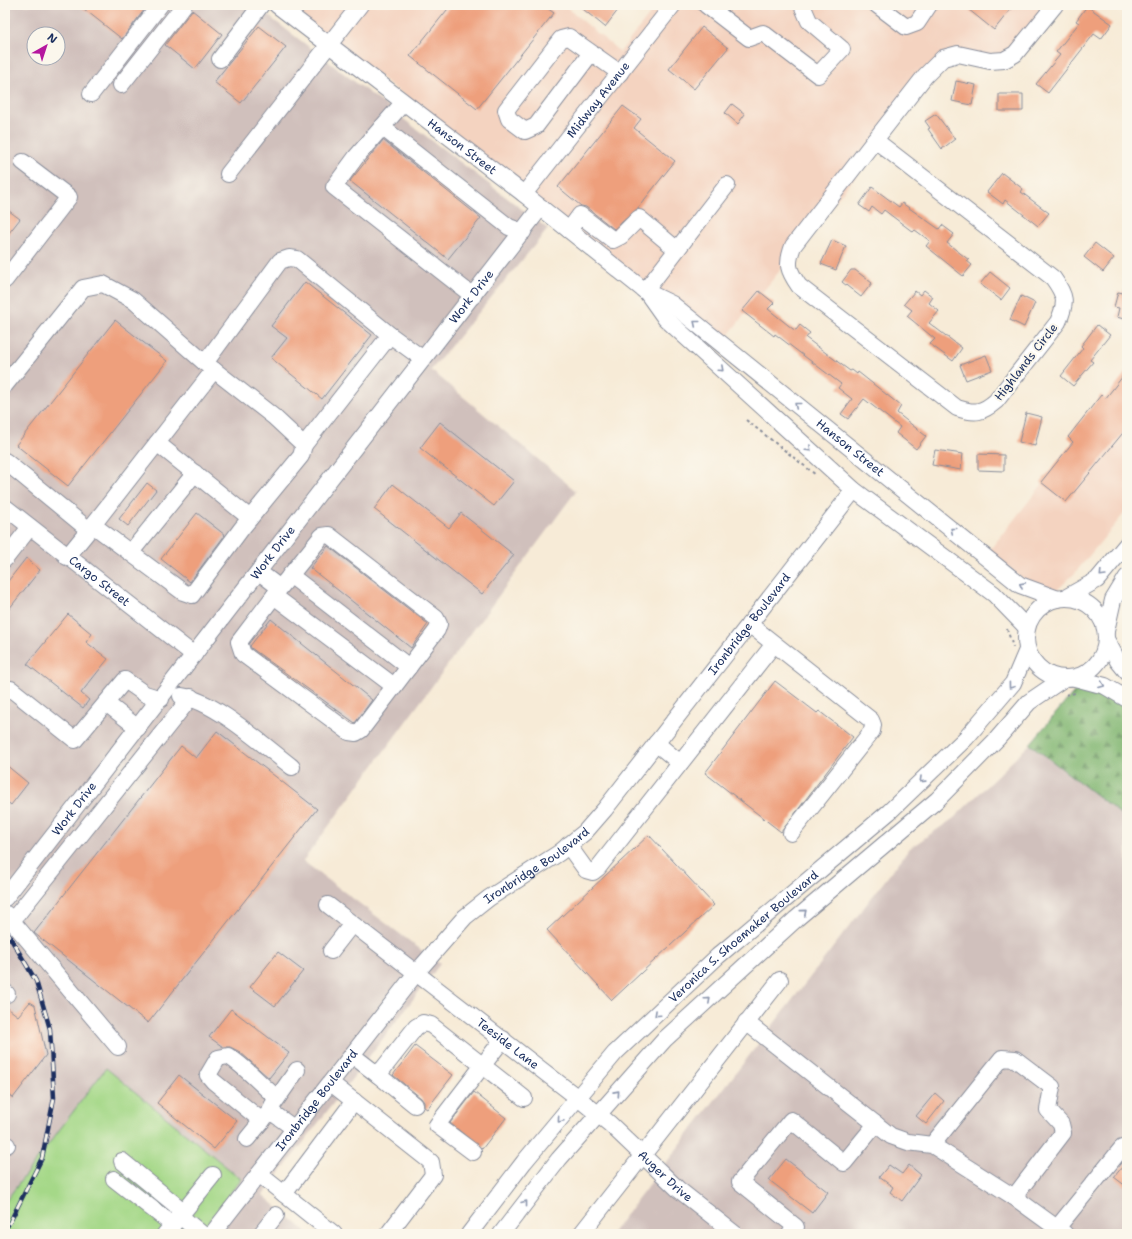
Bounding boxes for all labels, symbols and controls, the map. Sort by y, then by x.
north arrow [26,26,66,66]
text: N [44,30,60,47]
street label: Midway Avenue [563,58,634,141]
street label: Hanson Street [424,115,500,178]
street label: Work Drive [446,266,497,327]
street label: Highlands Circle [991,320,1061,404]
one-way arrow [693,321,700,328]
one-way arrow [716,364,723,371]
one-way arrow [794,402,802,409]
street label: Hanson Street [813,415,888,480]
one-way arrow [804,444,812,452]
street label: Work Drive [247,522,299,583]
one-way arrow [950,528,957,535]
street label: Cargo Street [66,552,133,610]
one-way arrow [1099,569,1107,577]
street label: Ironbridge Boulevard [705,570,794,678]
one-way arrow [1019,582,1026,589]
one-way arrow [1009,681,1016,688]
one-way arrow [1099,681,1106,689]
one-way arrow [919,775,927,783]
street label: Work Drive [48,778,100,839]
street label: Ironbridge Boulevard [480,823,593,907]
street label: Veronica S. Shoemaker Boulevard [665,867,822,1006]
one-way arrow [799,910,807,917]
one-way arrow [703,997,711,1005]
one-way arrow [654,1009,662,1017]
street label: Teeside Lane [473,1015,542,1073]
street label: Ironbridge Boulevard [272,1046,362,1154]
one-way arrow [613,1090,620,1098]
one-way arrow [557,1116,564,1123]
street label: Auger Drive [635,1147,696,1205]
one-way arrow [520,1201,527,1208]

